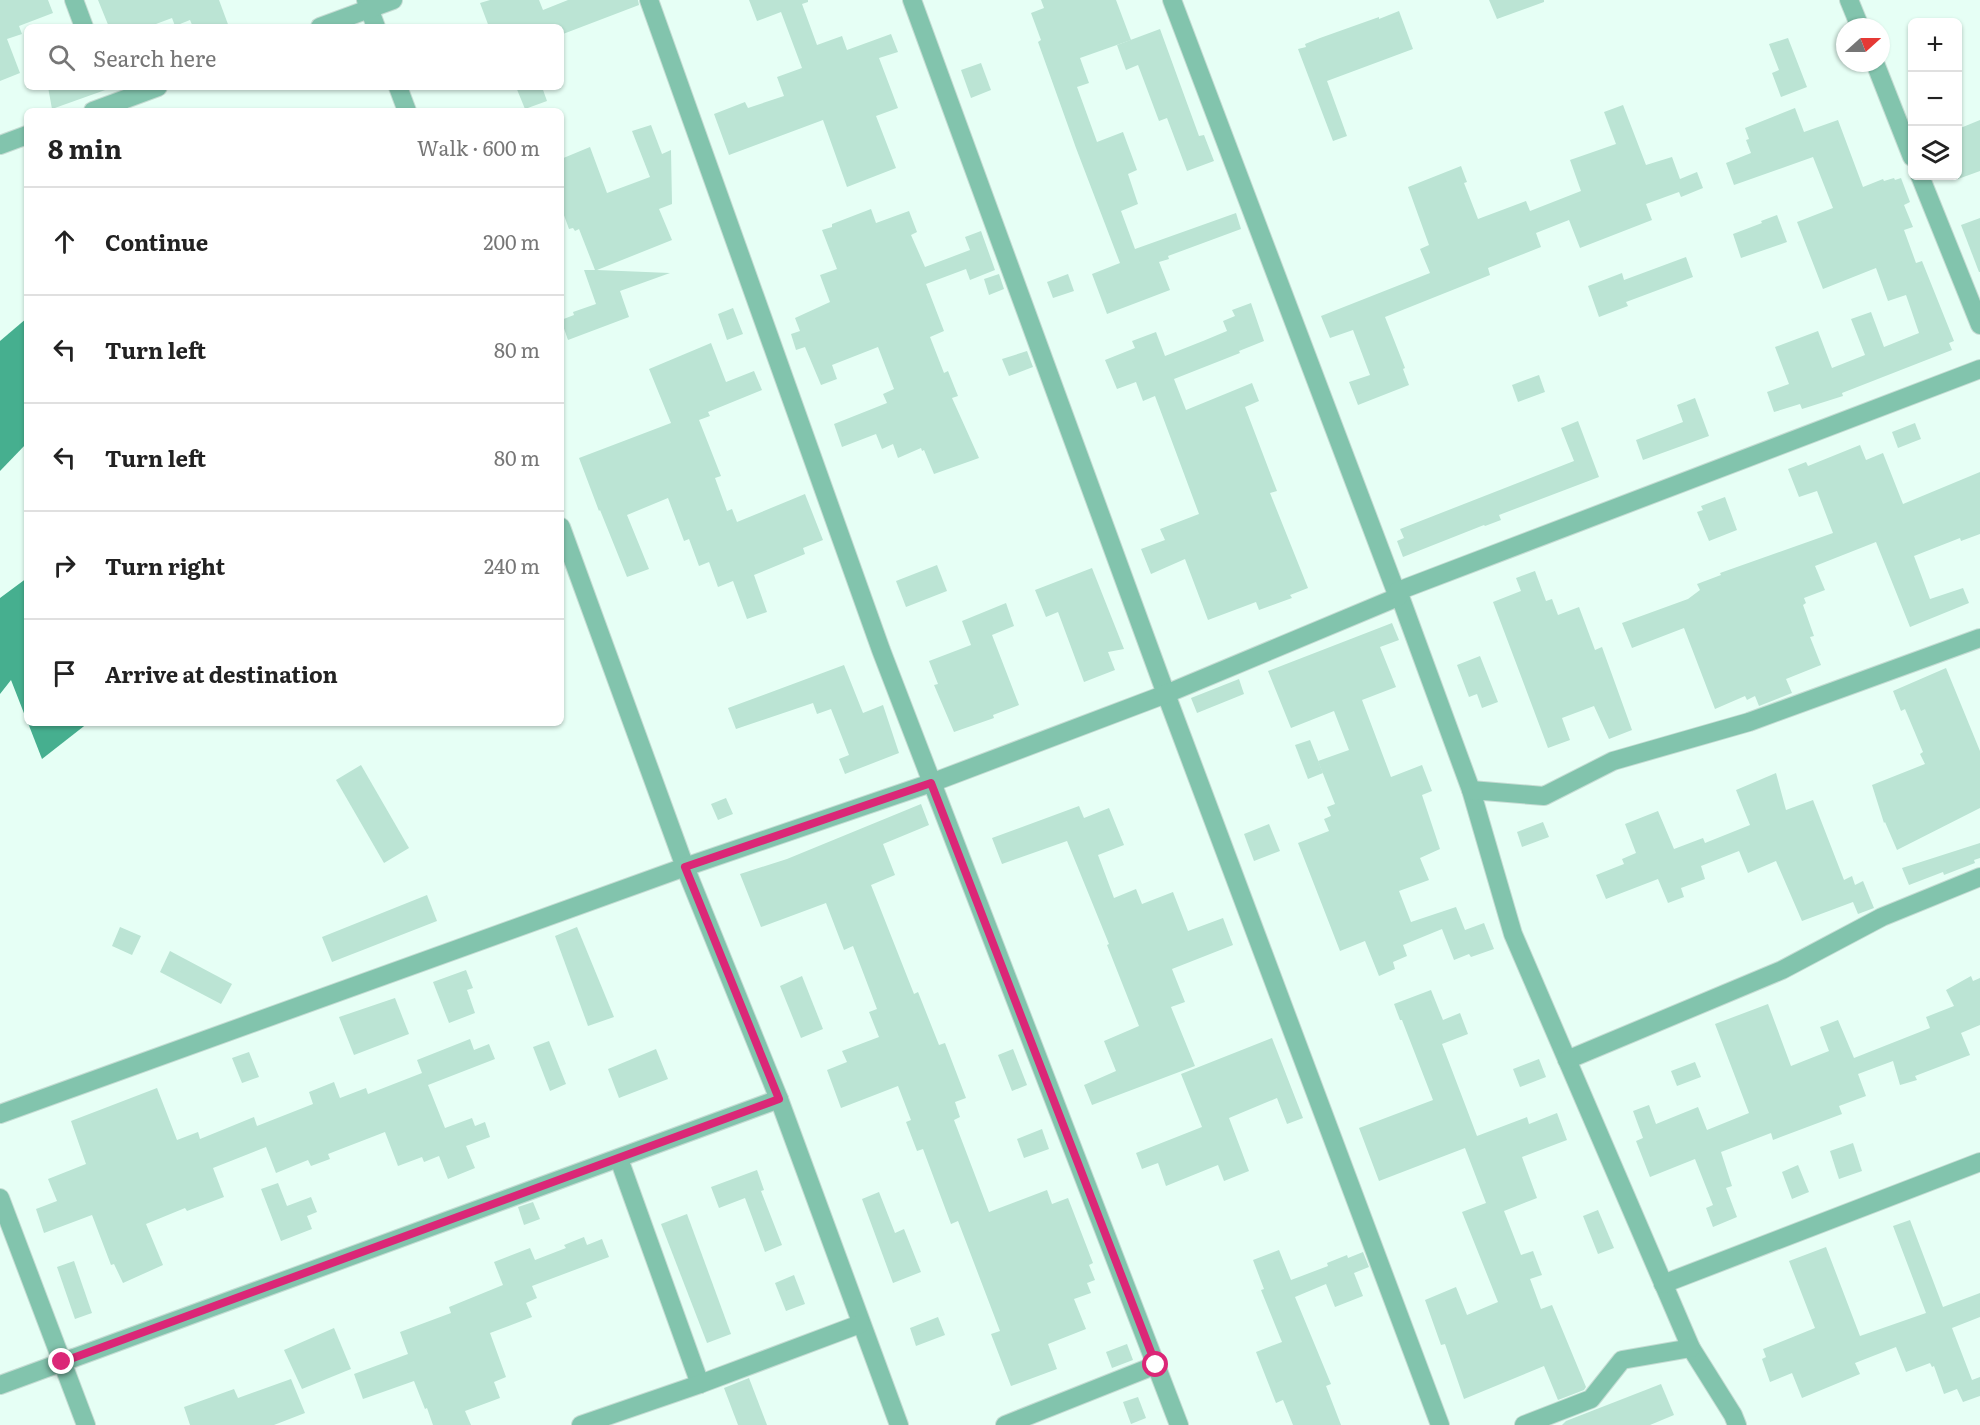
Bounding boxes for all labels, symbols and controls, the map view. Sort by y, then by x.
north arrow [1836,18,1890,72]
map controls [1908,18,1962,180]
button: + [1908,18,1962,72]
search box [24,24,564,90]
icon: search [45,41,78,74]
text: Search here [93,41,216,74]
button: − [1908,72,1962,126]
button: layers [1908,126,1962,180]
text: 8 min [48,128,122,167]
text: Walk · 600 m [417,132,540,162]
icon: ahead [48,225,81,258]
text: Continue [105,225,208,258]
text: 200 m [483,226,540,256]
icon: left [48,333,81,366]
text: Turn left [105,333,206,366]
text: 80 m [494,334,540,364]
icon: left [48,441,81,474]
text: Turn left [105,441,206,474]
text: 80 m [494,442,540,472]
icon: right [48,549,81,582]
text: Turn right [105,549,225,582]
text: 240 m [484,550,540,580]
icon: arrive [48,657,81,690]
text: Arrive at destination [105,657,338,690]
route end [48,1348,74,1374]
route start [1142,1351,1168,1377]

